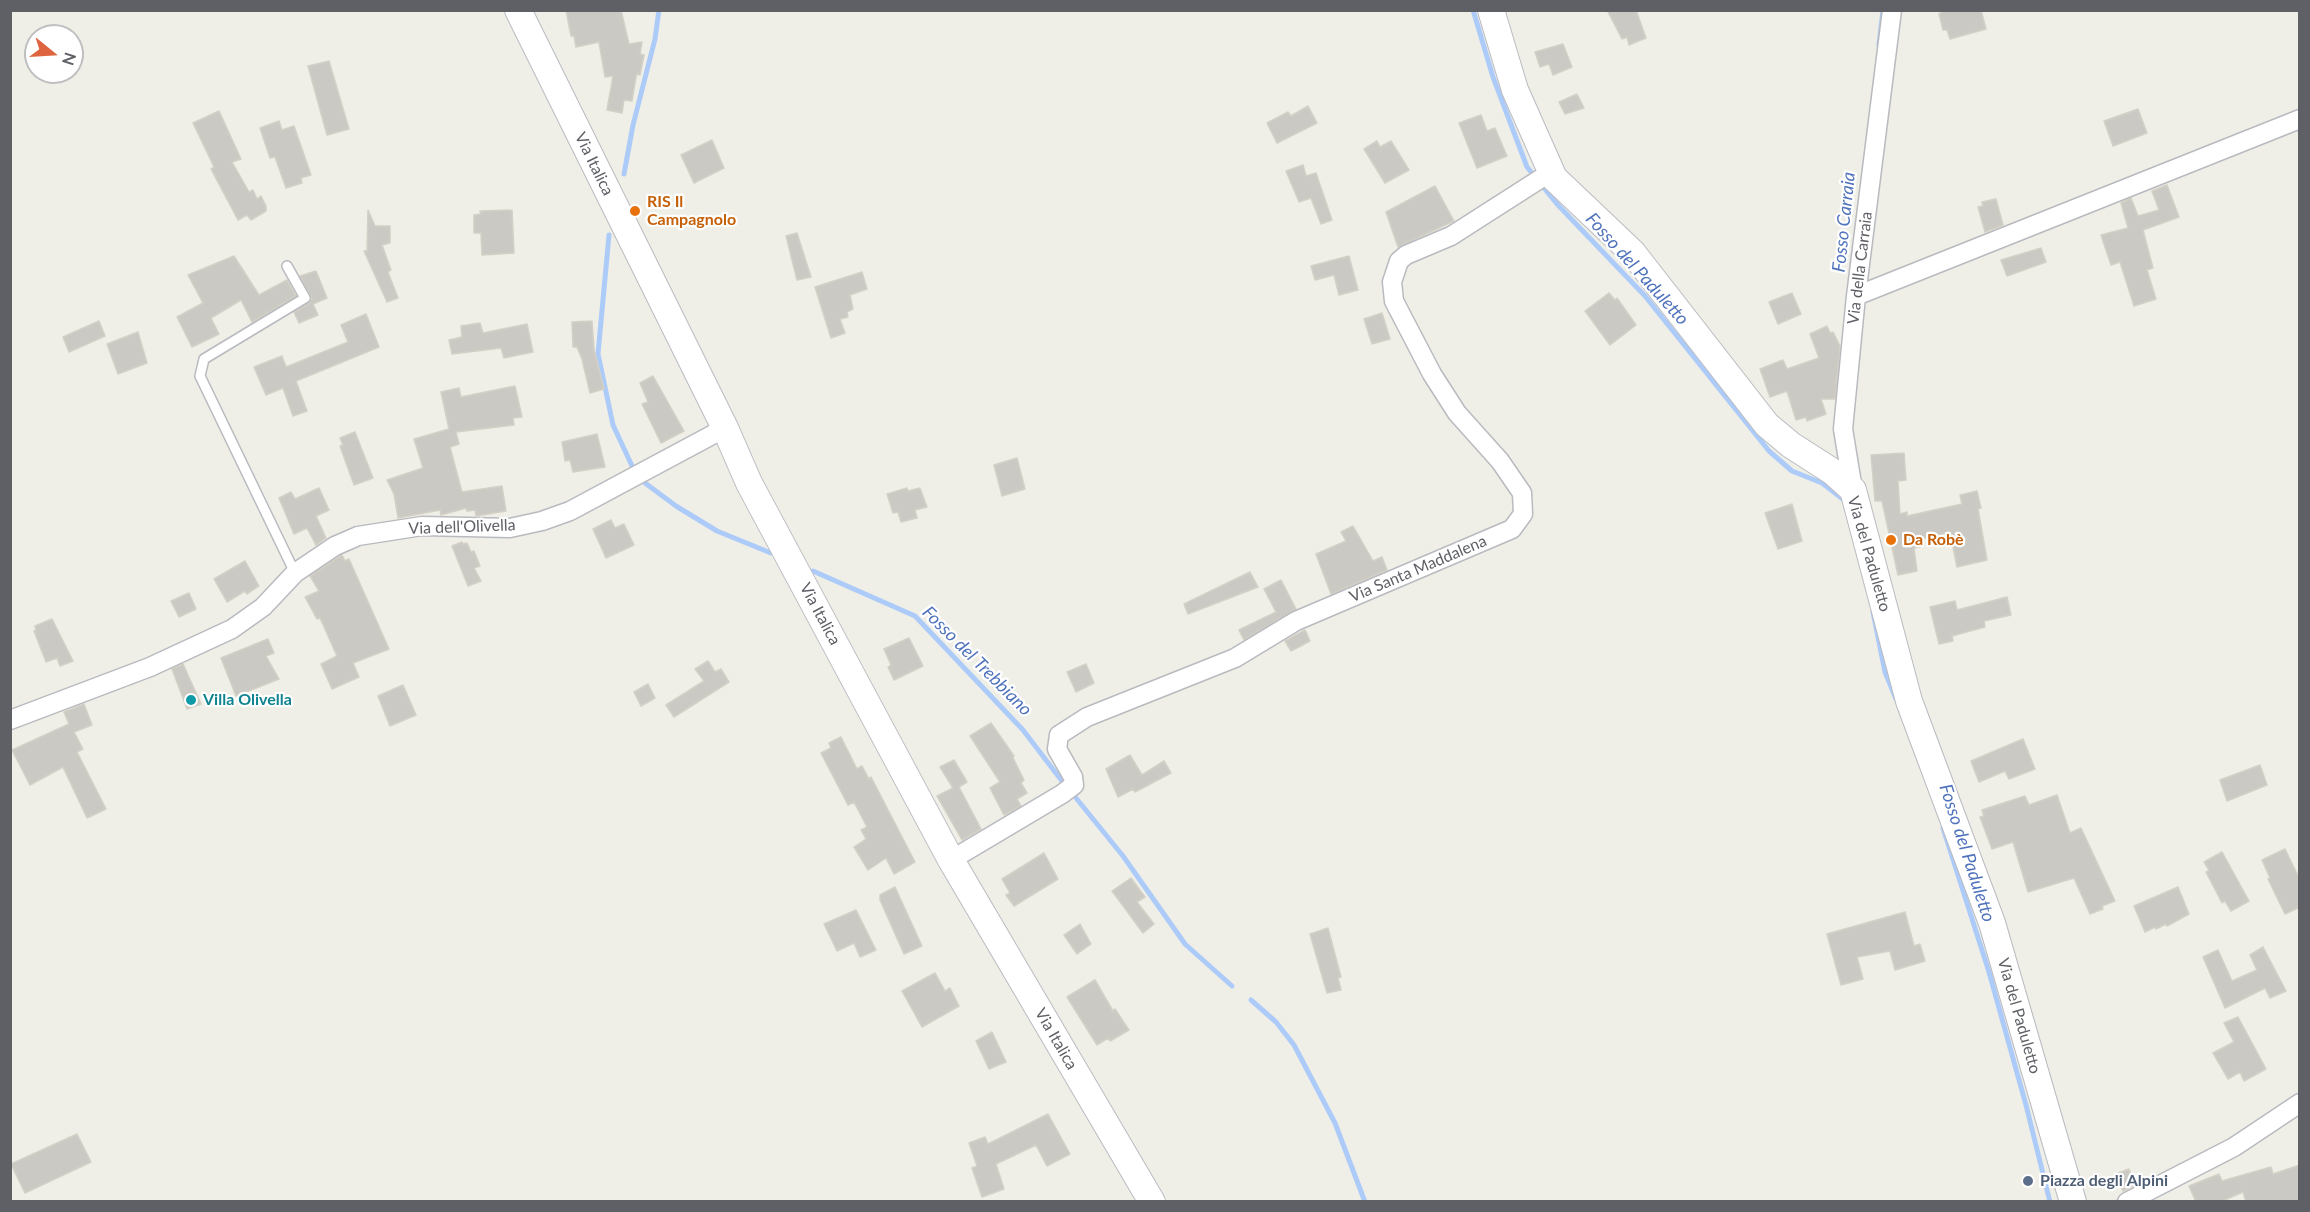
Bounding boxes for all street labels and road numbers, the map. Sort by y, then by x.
street label: Via Italica [570,129,618,199]
street label: Via della Carraia [1844,210,1876,326]
street label: Via del Paduletto [1843,494,1895,614]
street label: Via dell'Olivella [408,516,516,538]
street label: Via Santa Maddalena [1346,531,1490,607]
street label: Via Italica [796,580,844,648]
street label: Via del Paduletto [1993,956,2045,1076]
street label: Via Italica [1031,1005,1081,1073]

